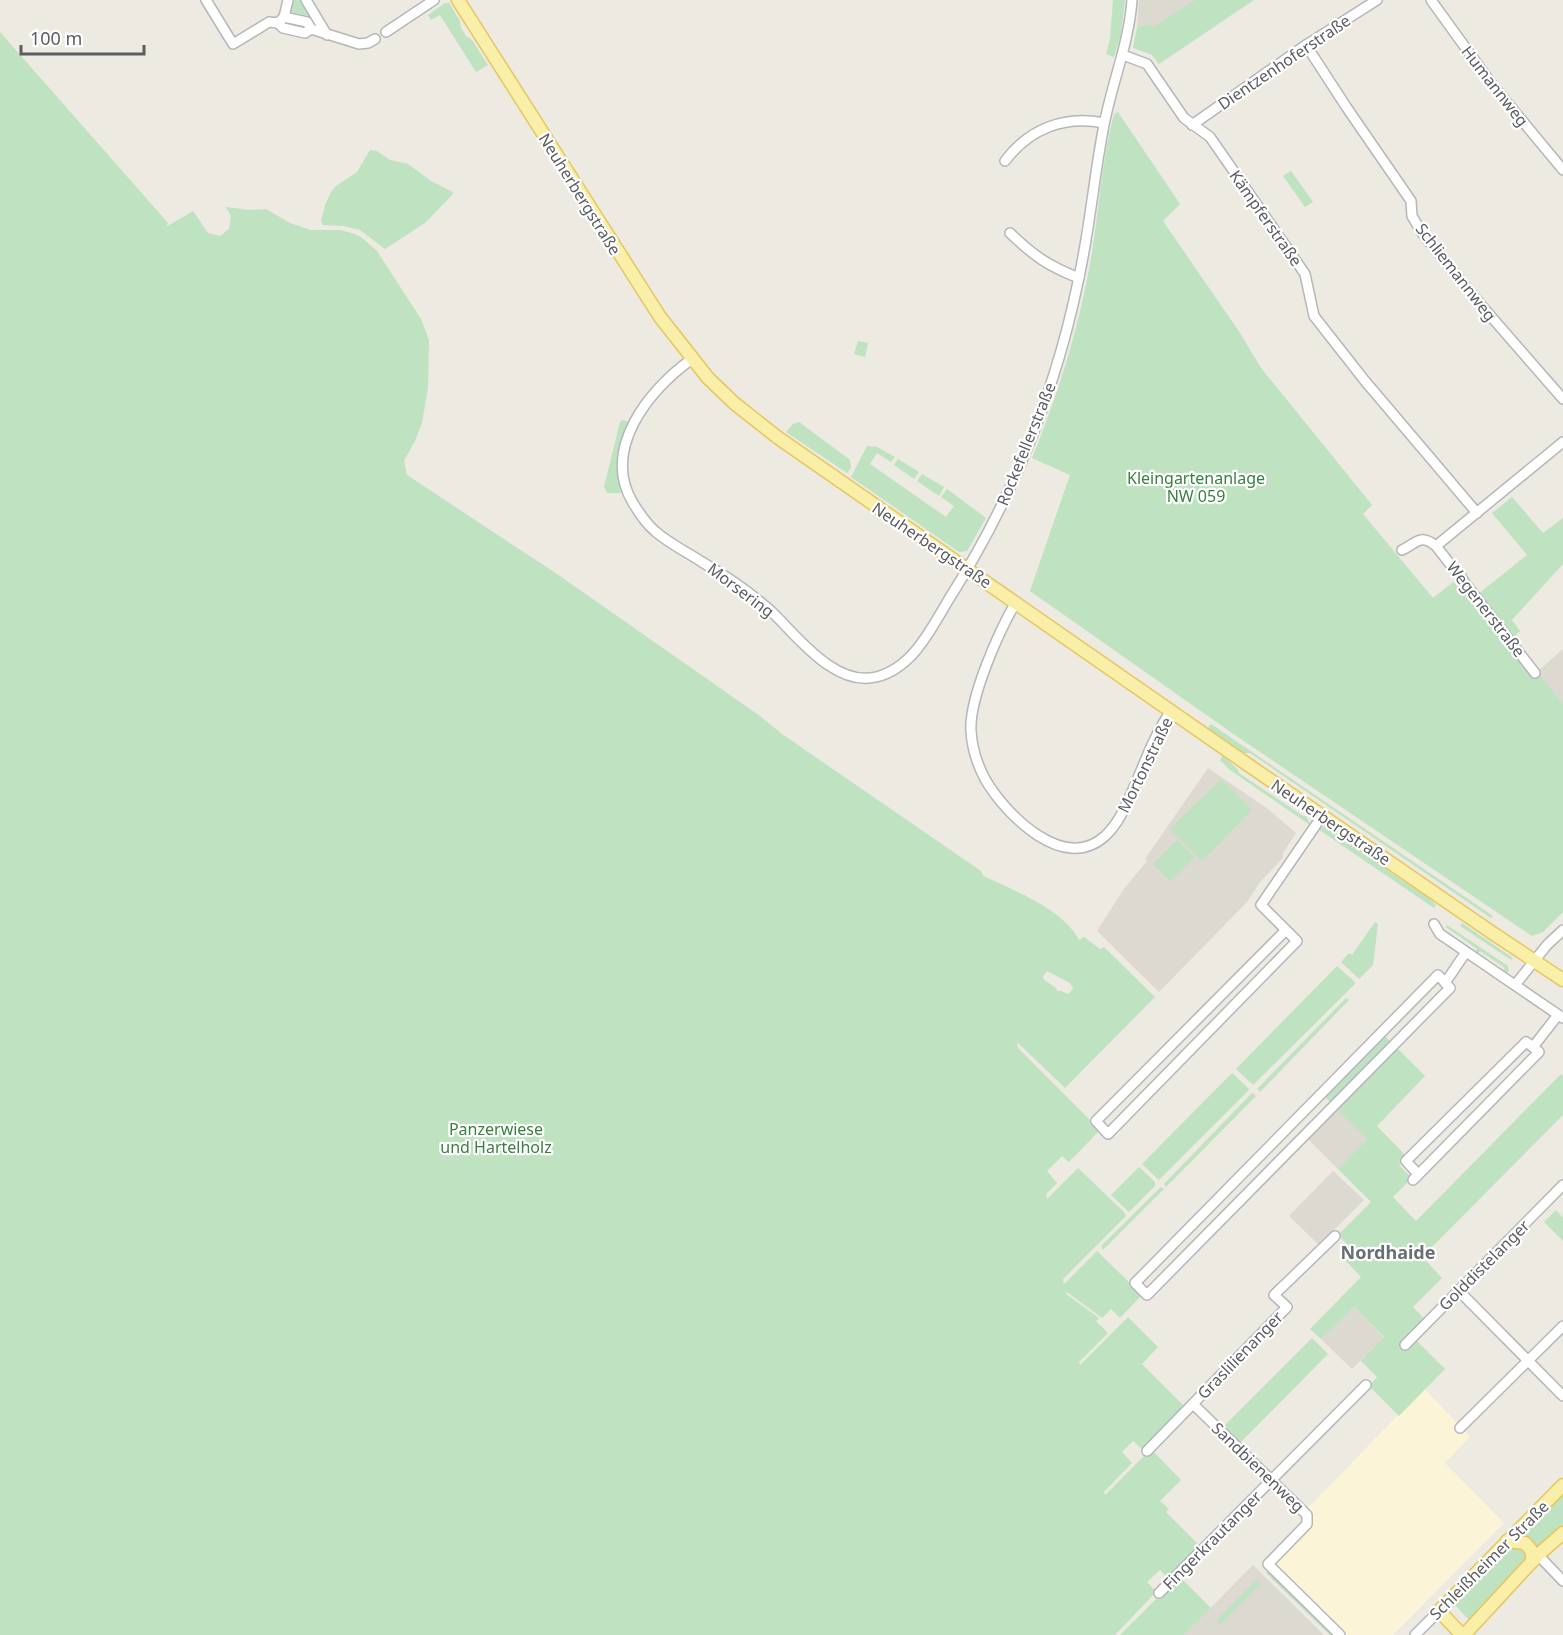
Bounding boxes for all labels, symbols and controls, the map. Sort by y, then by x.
street label: Dientzenhoferstraße [1213,9,1355,115]
scale bar [21,18,144,56]
text: 100 m [30,26,82,50]
street label: Humannweg [1457,41,1533,131]
street label: Neuherbergstraße [534,129,626,259]
street label: Kämpferstraße [1225,166,1307,270]
street label: Schliemannweg [1411,218,1501,326]
street label: Rockefellerstraße [991,379,1061,509]
park label: Kleingartenanlage NW 059 [1127,467,1265,507]
street label: Neuherbergstraße [868,497,996,593]
street label: Wegenerstraße [1442,557,1530,661]
street label: Morsering [703,558,779,622]
street label: Mortonstraße [1112,713,1178,817]
street label: Neuherbergstraße [1267,774,1395,870]
park label: Panzerwiese und Hartelholz [440,1118,552,1158]
street label: Golddistelanger [1434,1214,1535,1315]
district label: Nordhaide [1341,1240,1435,1264]
street label: Graslilienanger [1192,1306,1288,1404]
street label: Sandbienenweg [1207,1417,1309,1517]
street label: Fingerkrautanger [1158,1485,1267,1594]
street label: Schleißheimer Straße [1424,1495,1554,1625]

